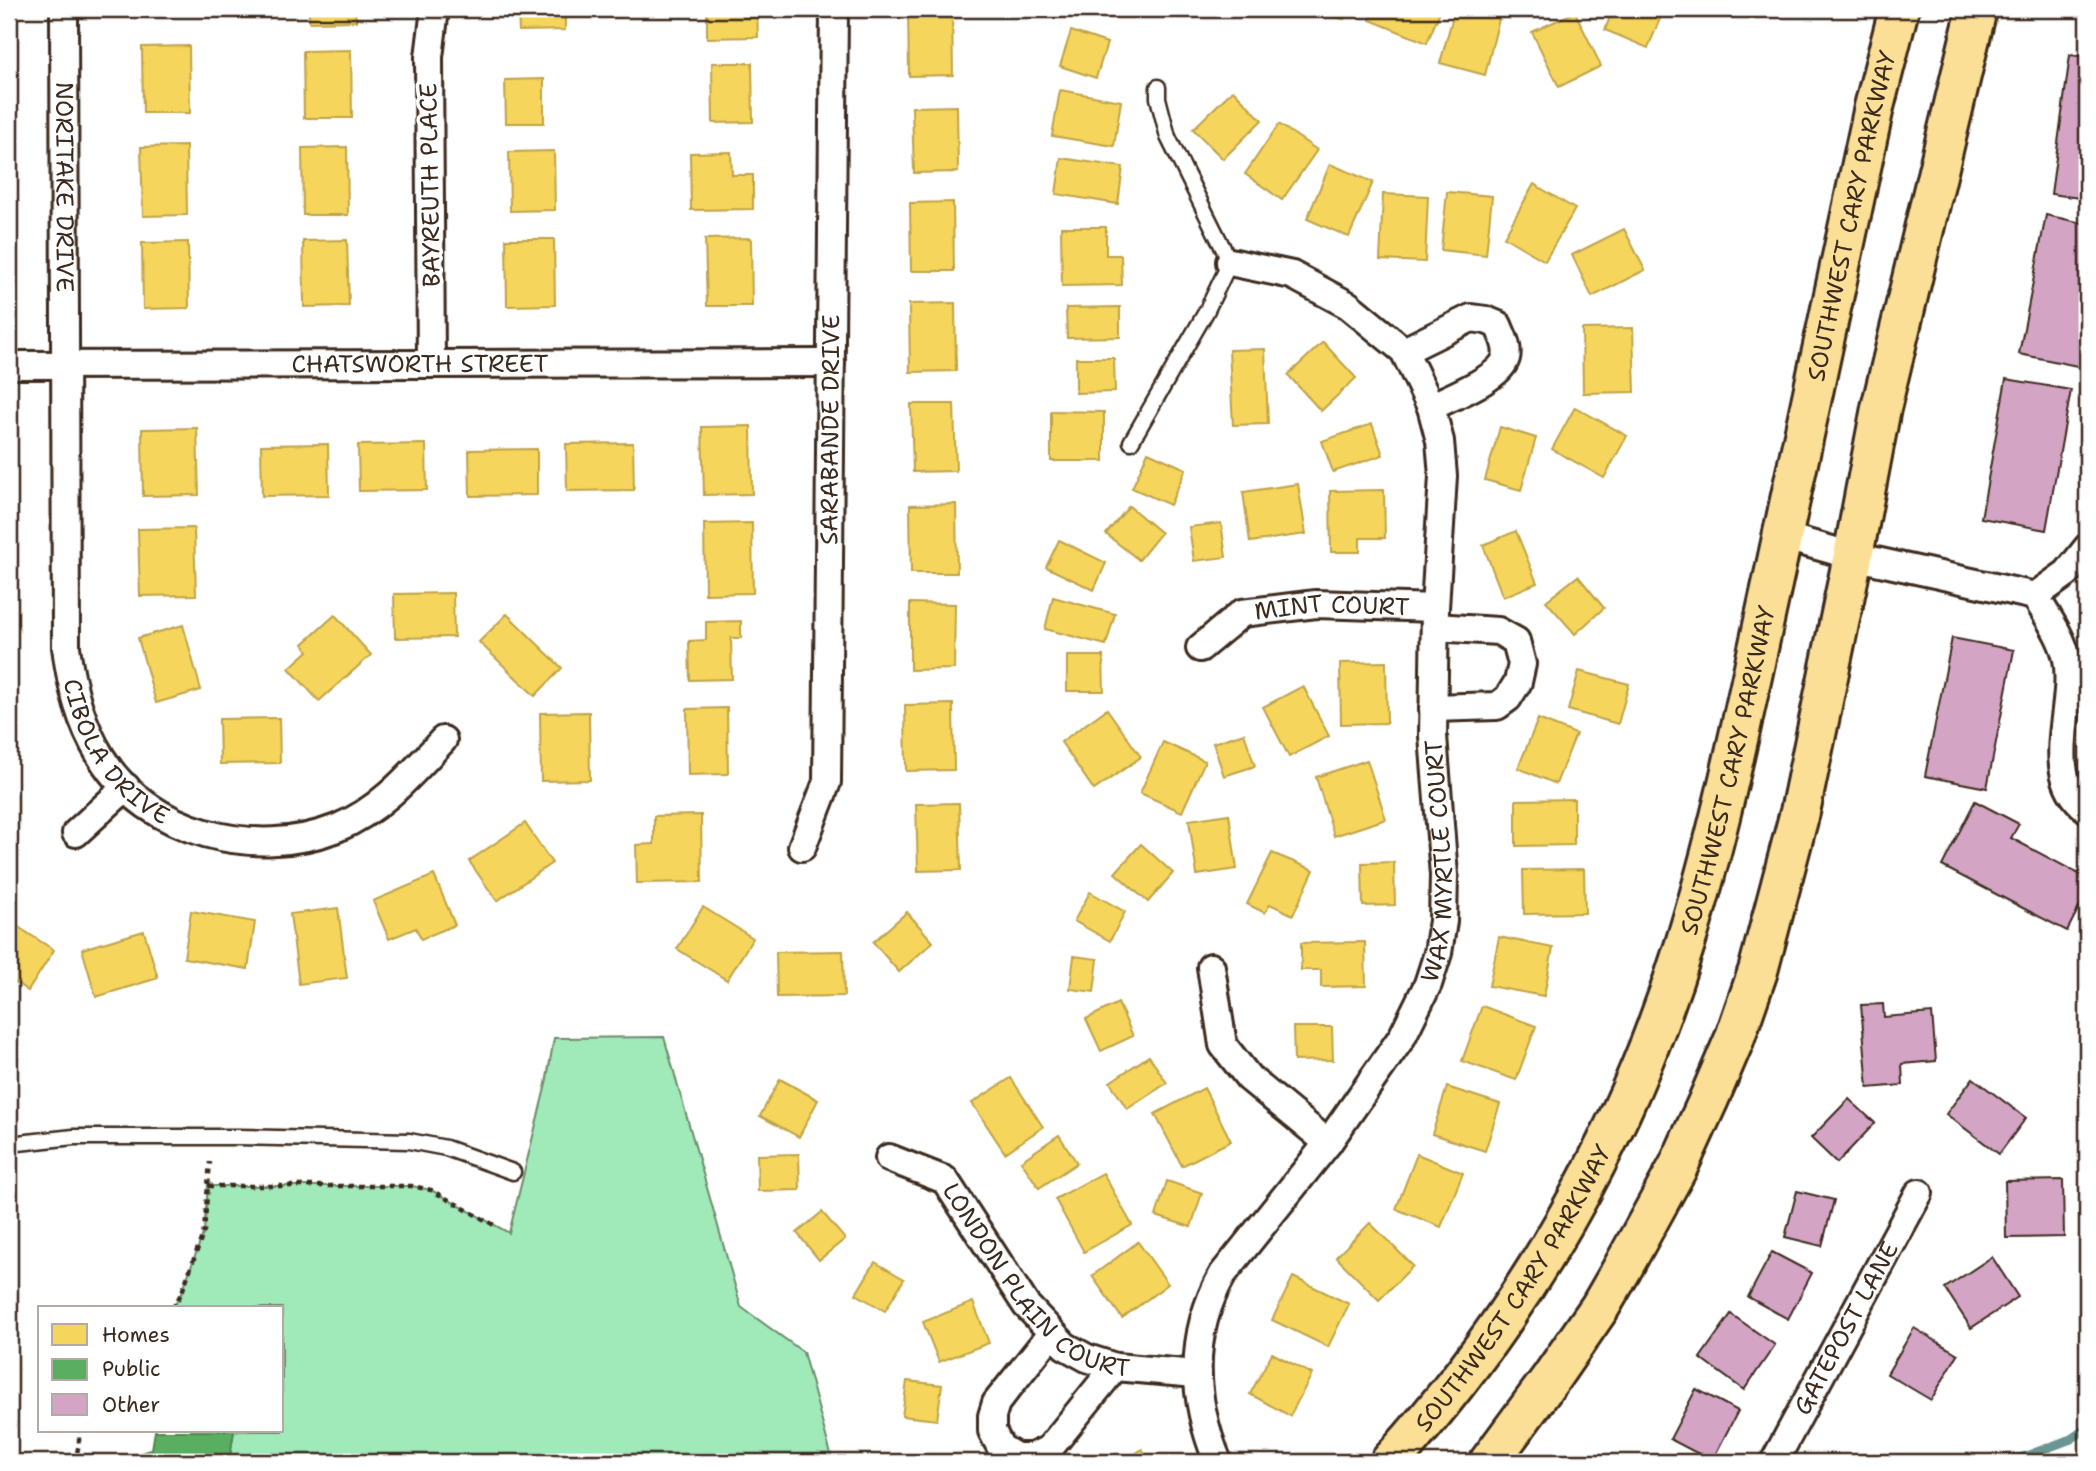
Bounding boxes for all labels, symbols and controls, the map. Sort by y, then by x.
street label: SOUTHWEST CARY PARKWAY [1800,47,1904,384]
street label: NORITAKE DRIVE [48,82,81,292]
street label: BAYREUTH PLACE [412,83,448,287]
street label: SARABANDE DRIVE [813,314,847,545]
street label: CHATSWORTH STREET [291,348,549,380]
street label: MINT COURT [1253,587,1410,627]
street label: SOUTHWEST CARY PARKWAY [1673,602,1783,939]
street label: CIBOLA DRIVE [56,675,175,832]
street label: WAX MYRTLE COURT [1414,738,1460,987]
street label: SOUTHWEST CARY PARKWAY [1408,1139,1619,1438]
street label: LONDON PLAIN COURT [935,1177,1132,1384]
street label: GATEPOST LANE [1786,1236,1906,1420]
legend [38,1306,284,1432]
text: Homes [102,1321,170,1349]
text: Public [102,1355,161,1383]
text: Other [102,1391,160,1419]

